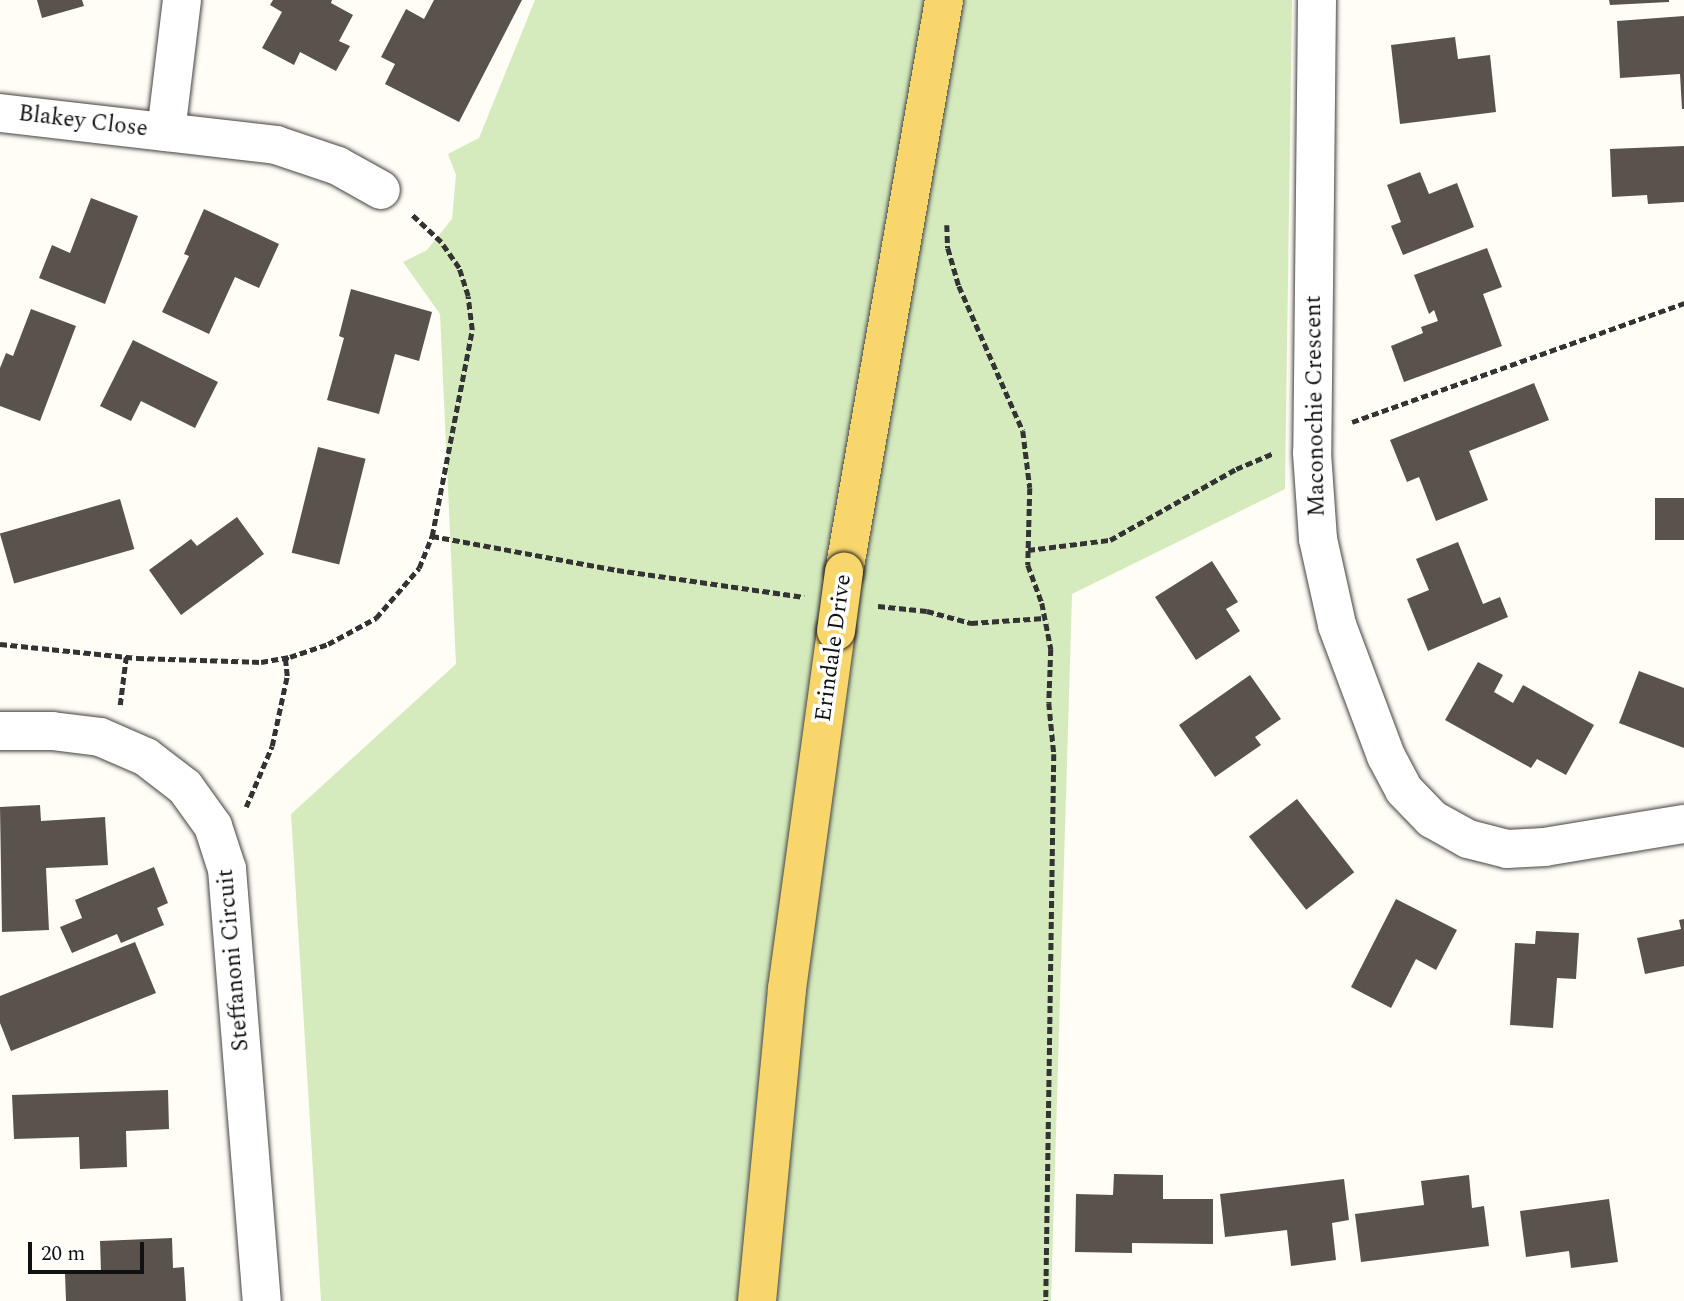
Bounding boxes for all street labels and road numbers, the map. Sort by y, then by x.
street label: Blakey Close [17,100,149,144]
street label: Maconochie Crescent [1300,295,1332,517]
street label: Erindale Drive [810,572,858,724]
street label: Steffanoni Circuit [212,868,256,1052]

